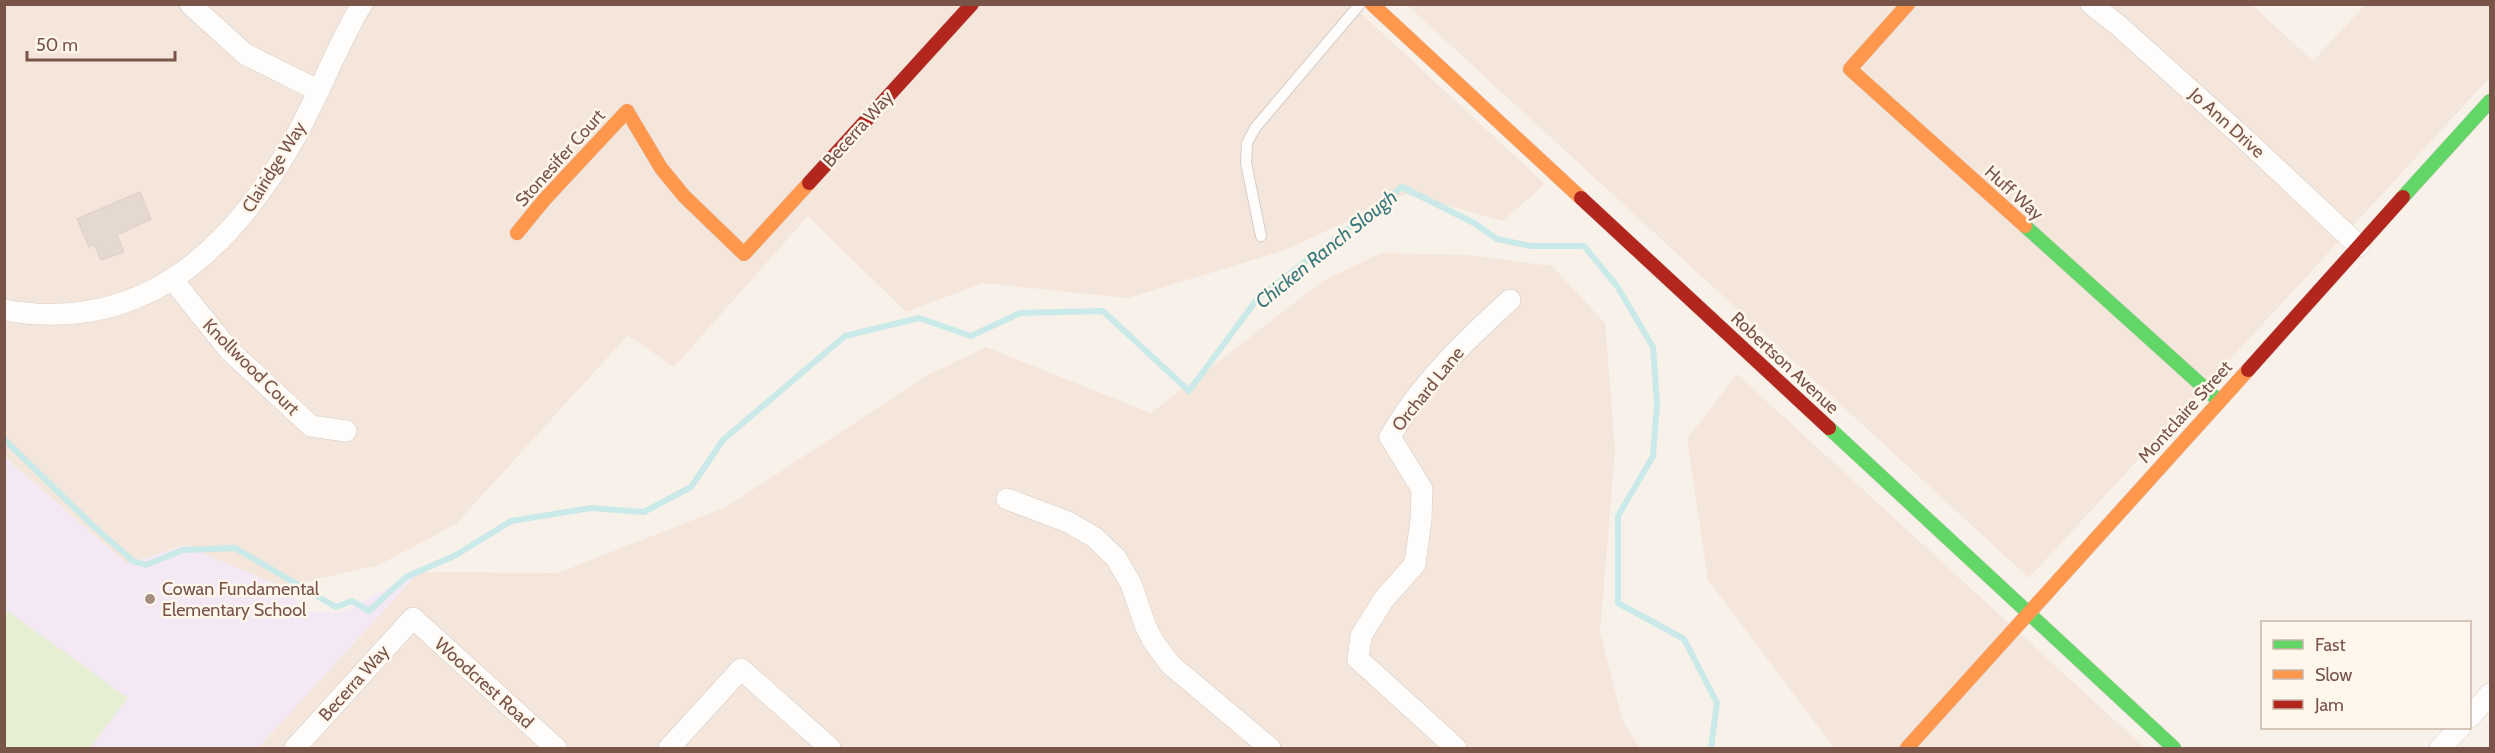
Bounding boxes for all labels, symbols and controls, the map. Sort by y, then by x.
scale bar [27,24,176,62]
text: 50 m [36,34,78,56]
street label: Jo Ann Drive [2184,83,2269,163]
street label: Becerra Way [818,86,898,172]
street label: Stonesifer Court [511,105,609,211]
street label: Clairidge Way [237,117,311,217]
street label: Huff Way [1980,161,2048,225]
water label: Chicken Ranch Slough [1250,185,1402,313]
street label: Robertson Avenue [1726,307,1844,419]
street label: Knollwood Court [198,314,304,420]
street label: Orchard Lane [1387,342,1469,436]
street label: Montclaire Street [2133,356,2237,468]
place label: Cowan Fundamental Elementary School [162,578,320,621]
marker: Cowan Fundamental Elementary School [143,592,157,606]
legend [2261,621,2471,729]
street label: Woodcrest Road [430,633,538,733]
text: Fast [2315,634,2346,656]
street label: Becerra Way [314,640,394,726]
text: Slow [2315,664,2352,686]
text: Jam [2314,694,2344,716]

